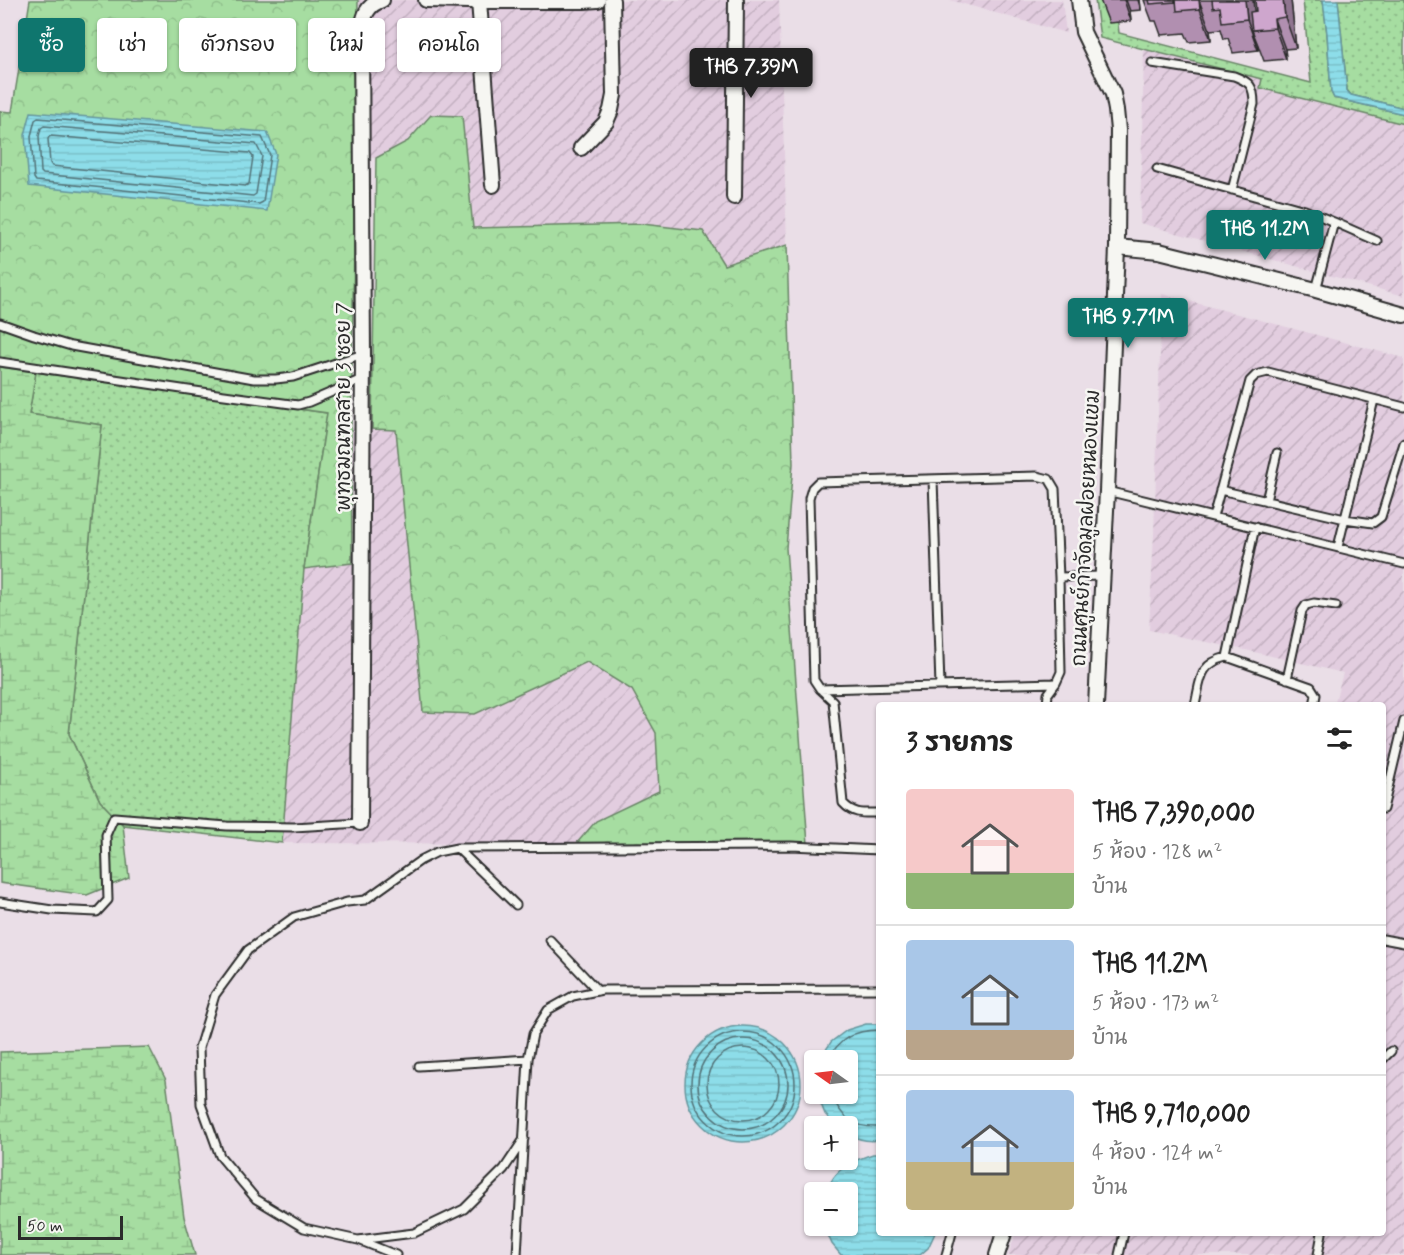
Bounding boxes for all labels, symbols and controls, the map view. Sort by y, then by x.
chip: ซื้อ [18,18,85,72]
chip: เช่า [97,18,167,72]
chip: ตัวกรอง [179,18,296,72]
chip: ใหม่ [308,18,385,72]
chip: คอนโด [397,18,501,72]
pin: THB 7.39M [682,48,820,99]
text: THB 7.39M [704,54,798,81]
pin: THB 11.2M [1196,210,1334,261]
text: THB 11.2M [1220,216,1310,243]
pin: THB 9.71M [1059,298,1197,349]
street label: พุทธมณฑลสาย 3 ซอย 7 [331,302,359,512]
text: THB 9.71M [1082,304,1174,331]
street label: ถนนศูนย์กำจัดมูลฝอยหนองแขม [1065,389,1108,667]
icon: filters [1323,722,1356,755]
text: 3 รายการ [906,727,1014,761]
text: THB 7,390,000 [1092,797,1255,831]
icon: home [954,813,1026,885]
text: 5 ห้อง · 128 m² [1092,839,1222,866]
text: บ้าน [1092,874,1127,901]
text: THB 11.2M [1092,948,1208,982]
icon: home [954,964,1026,1036]
text: 5 ห้อง · 173 m² [1092,990,1219,1017]
text: บ้าน [1092,1025,1127,1052]
north arrow [804,1050,858,1104]
map controls [804,1050,858,1236]
text: THB 9,710,000 [1092,1098,1251,1132]
icon: home [954,1114,1026,1186]
button: + [804,1116,858,1170]
text: 4 ห้อง · 124 m² [1092,1140,1223,1167]
text: บ้าน [1092,1175,1127,1202]
button: − [804,1182,858,1236]
scale bar [18,1213,123,1240]
text: 50 m [27,1216,63,1237]

